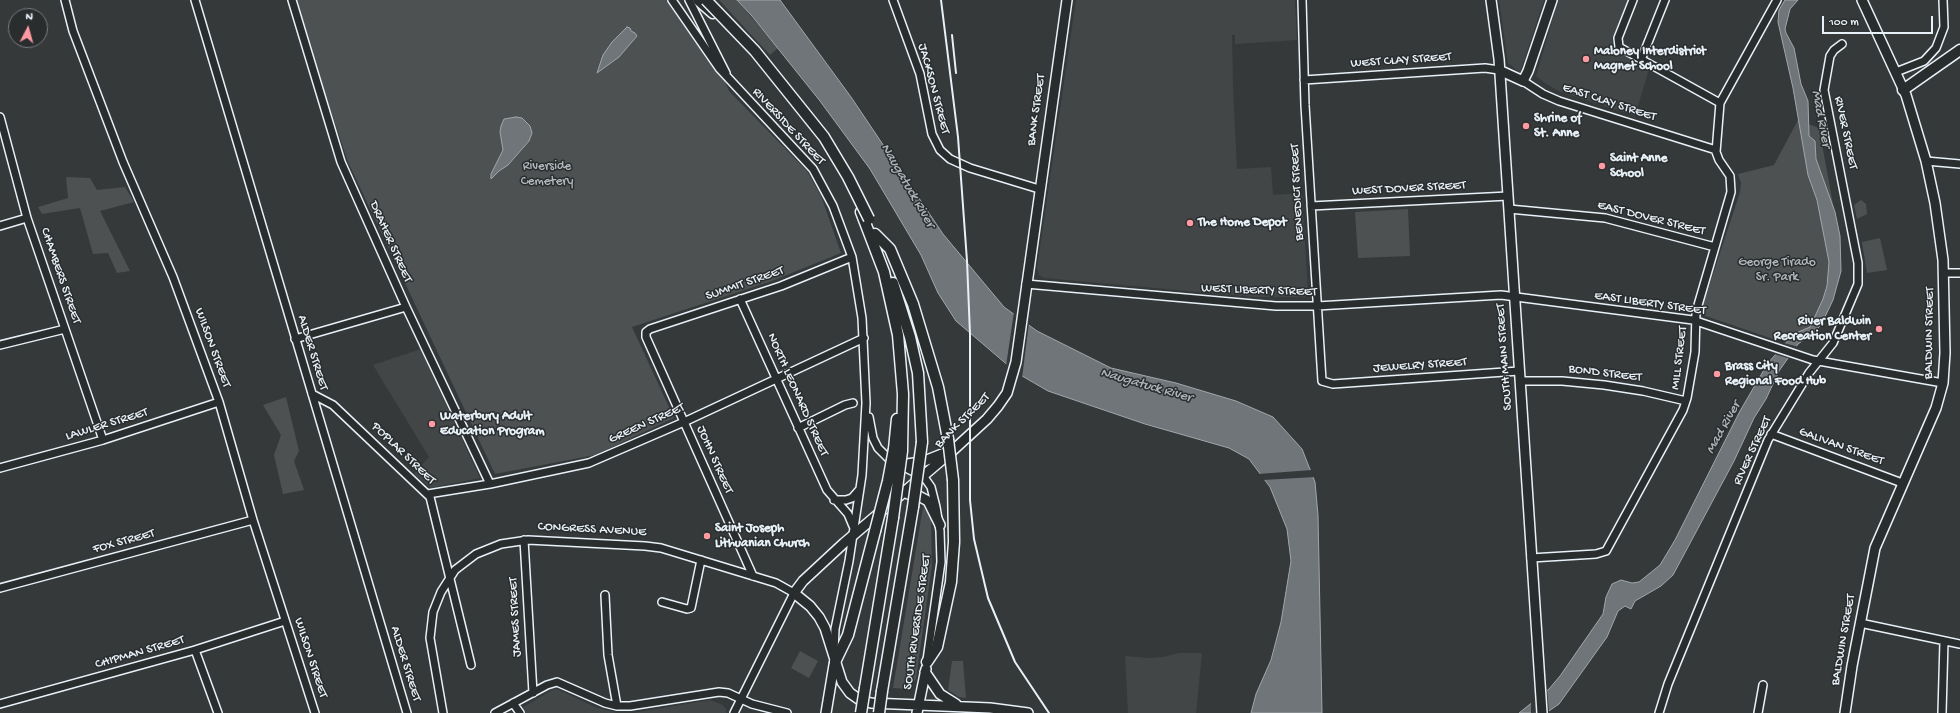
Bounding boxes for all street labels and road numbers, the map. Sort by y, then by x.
street label: JACKSON STREET [913,42,953,136]
street label: WEST CLAY STREET [1350,50,1452,72]
street label: BANK STREET [1024,73,1050,147]
street label: EAST CLAY STREET [1560,81,1658,125]
street label: RIVERSIDE STREET [748,85,828,169]
street label: RIVER STREET [1830,95,1860,171]
street label: BENEDICT STREET [1288,143,1308,241]
street label: WEST DOVER STREET [1352,178,1466,200]
street label: EAST DOVER STREET [1596,198,1706,240]
street label: DRAHER STREET [365,199,415,285]
street label: CHAMBERS STREET [36,226,84,326]
street label: SUMMIT STREET [704,263,786,305]
street label: WEST LIBERTY STREET [1201,281,1317,301]
street label: BALDWIN STREET [1921,287,1939,379]
street label: EAST LIBERTY STREET [1593,288,1707,320]
street label: SOUTH MAIN STREET [1493,303,1517,411]
street label: WILSON STREET [190,306,234,390]
street label: ALDER STREET [293,313,331,393]
street label: MILL STREET [1668,325,1692,391]
street label: NORTH LEONARD STREET [763,331,831,459]
street label: JEWELRY STREET [1373,355,1467,377]
street label: BOND STREET [1568,362,1642,386]
street label: BANK STREET [932,390,994,452]
street label: GREEN STREET [606,400,688,448]
street label: LAWLER STREET [64,405,150,445]
street label: RIVER STREET [1730,414,1776,488]
street label: POPLAR STREET [368,419,438,489]
street label: JOHN STREET [692,424,736,496]
street label: GALIVAN STREET [1796,424,1886,470]
street label: CONGRESS AVENUE [537,519,647,541]
street label: FOX STREET [91,526,157,558]
street label: SOUTH RIVERSIDE STREET [901,553,935,691]
street label: JAMES STREET [506,577,526,657]
street label: BALDWIN STREET [1828,593,1860,687]
street label: WILSON STREET [290,616,330,700]
street label: ALDER STREET [386,624,424,704]
street label: CHIPMAN STREET [94,633,186,673]

